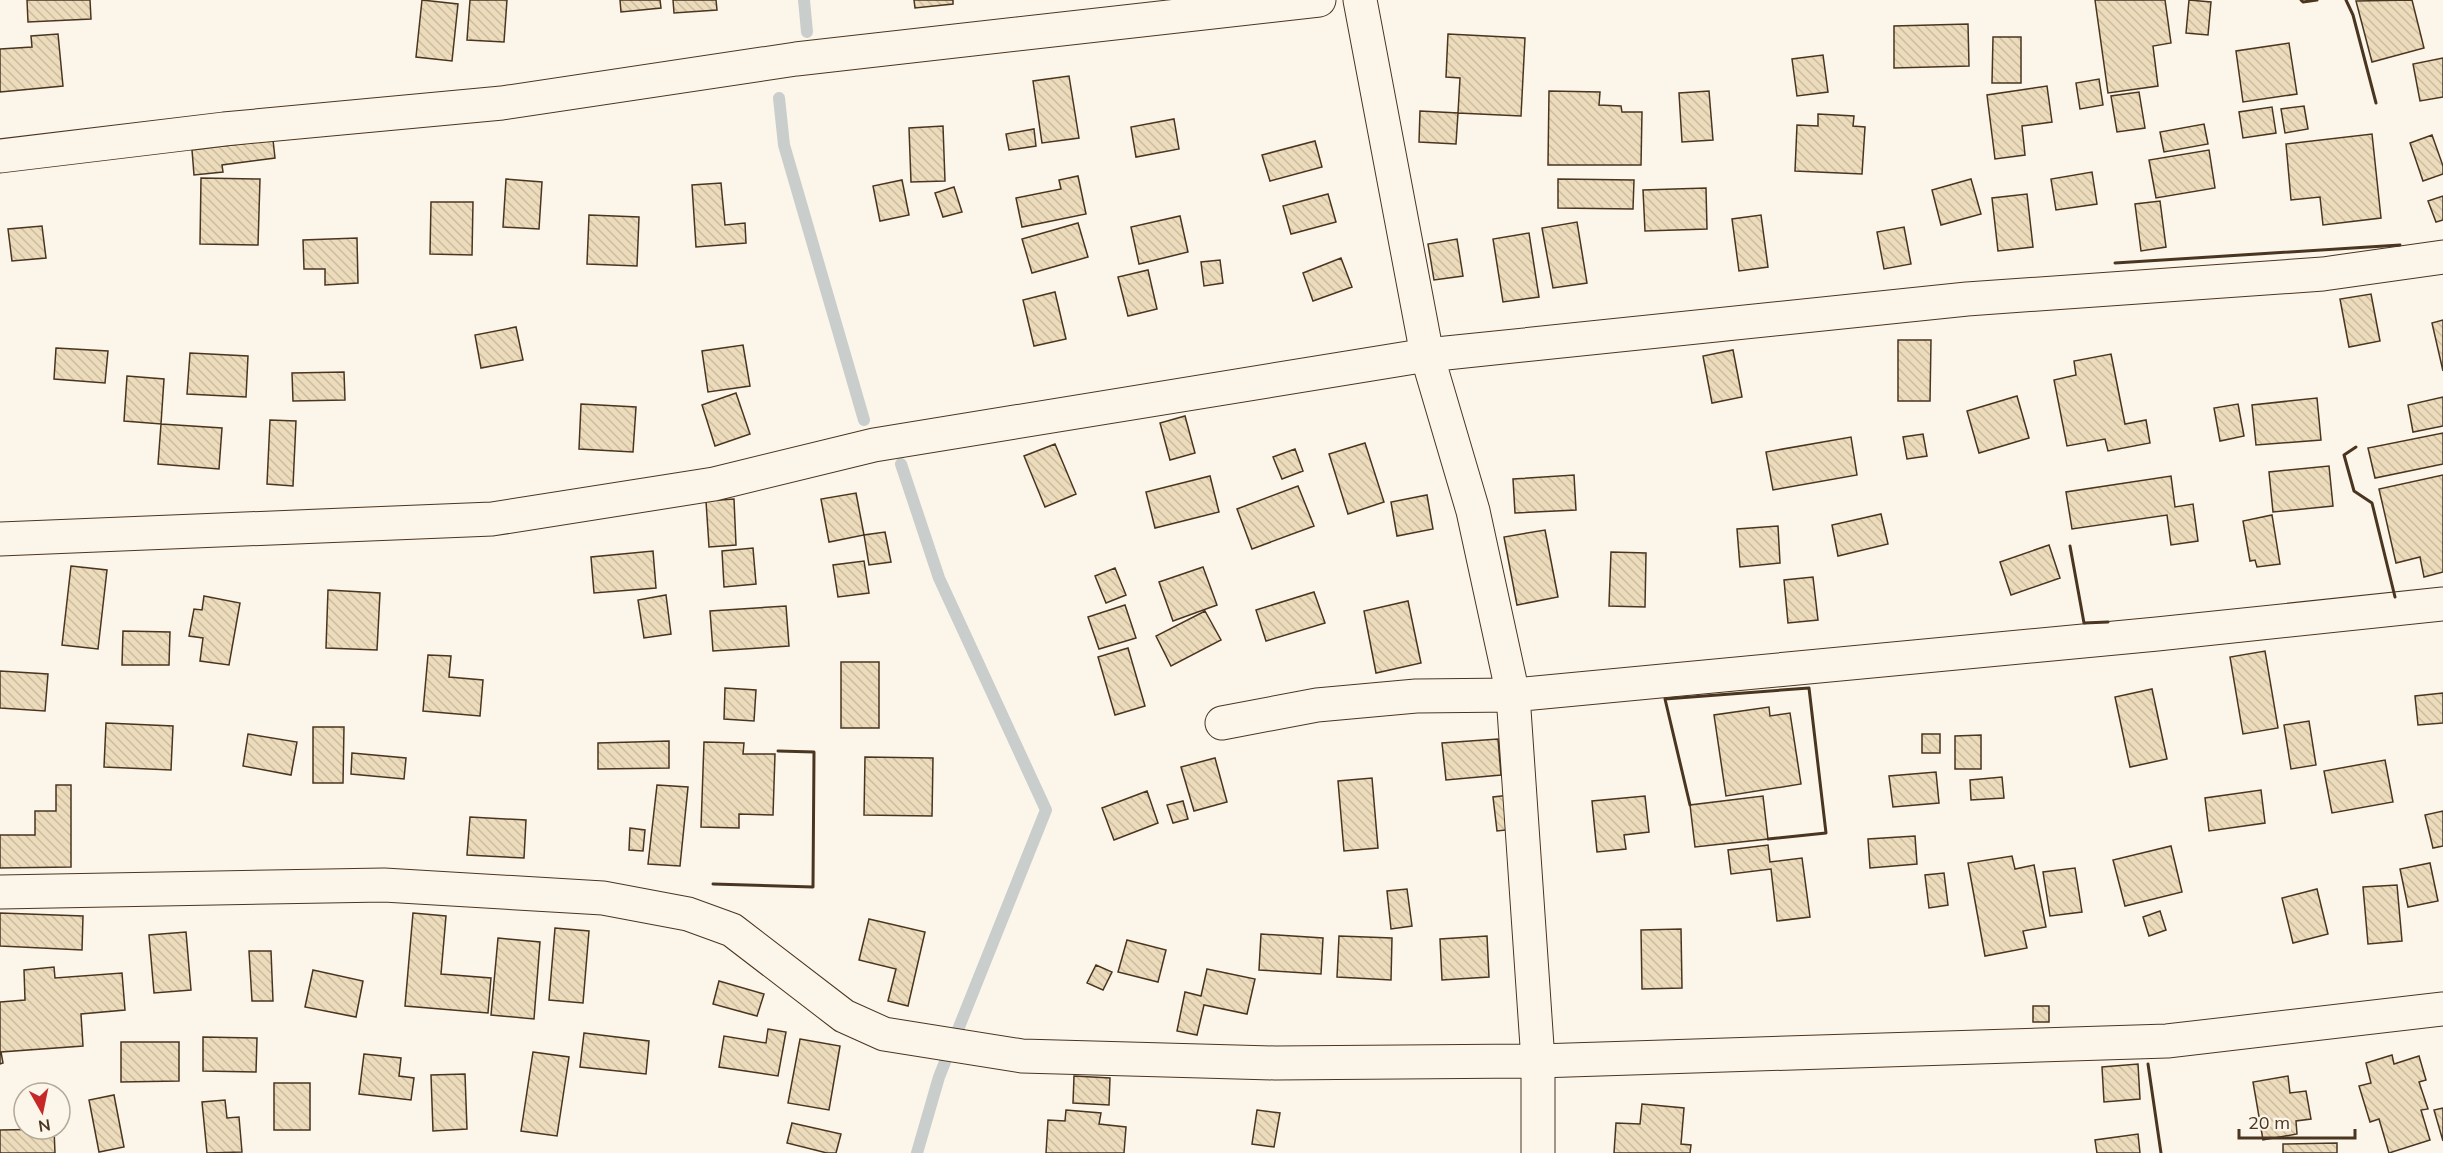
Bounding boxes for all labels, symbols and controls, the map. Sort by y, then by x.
north arrow [12,1081,72,1141]
scale bar [2239,1102,2354,1140]
text: 20 m [2248,1111,2290,1134]
text: N [37,1115,52,1137]

